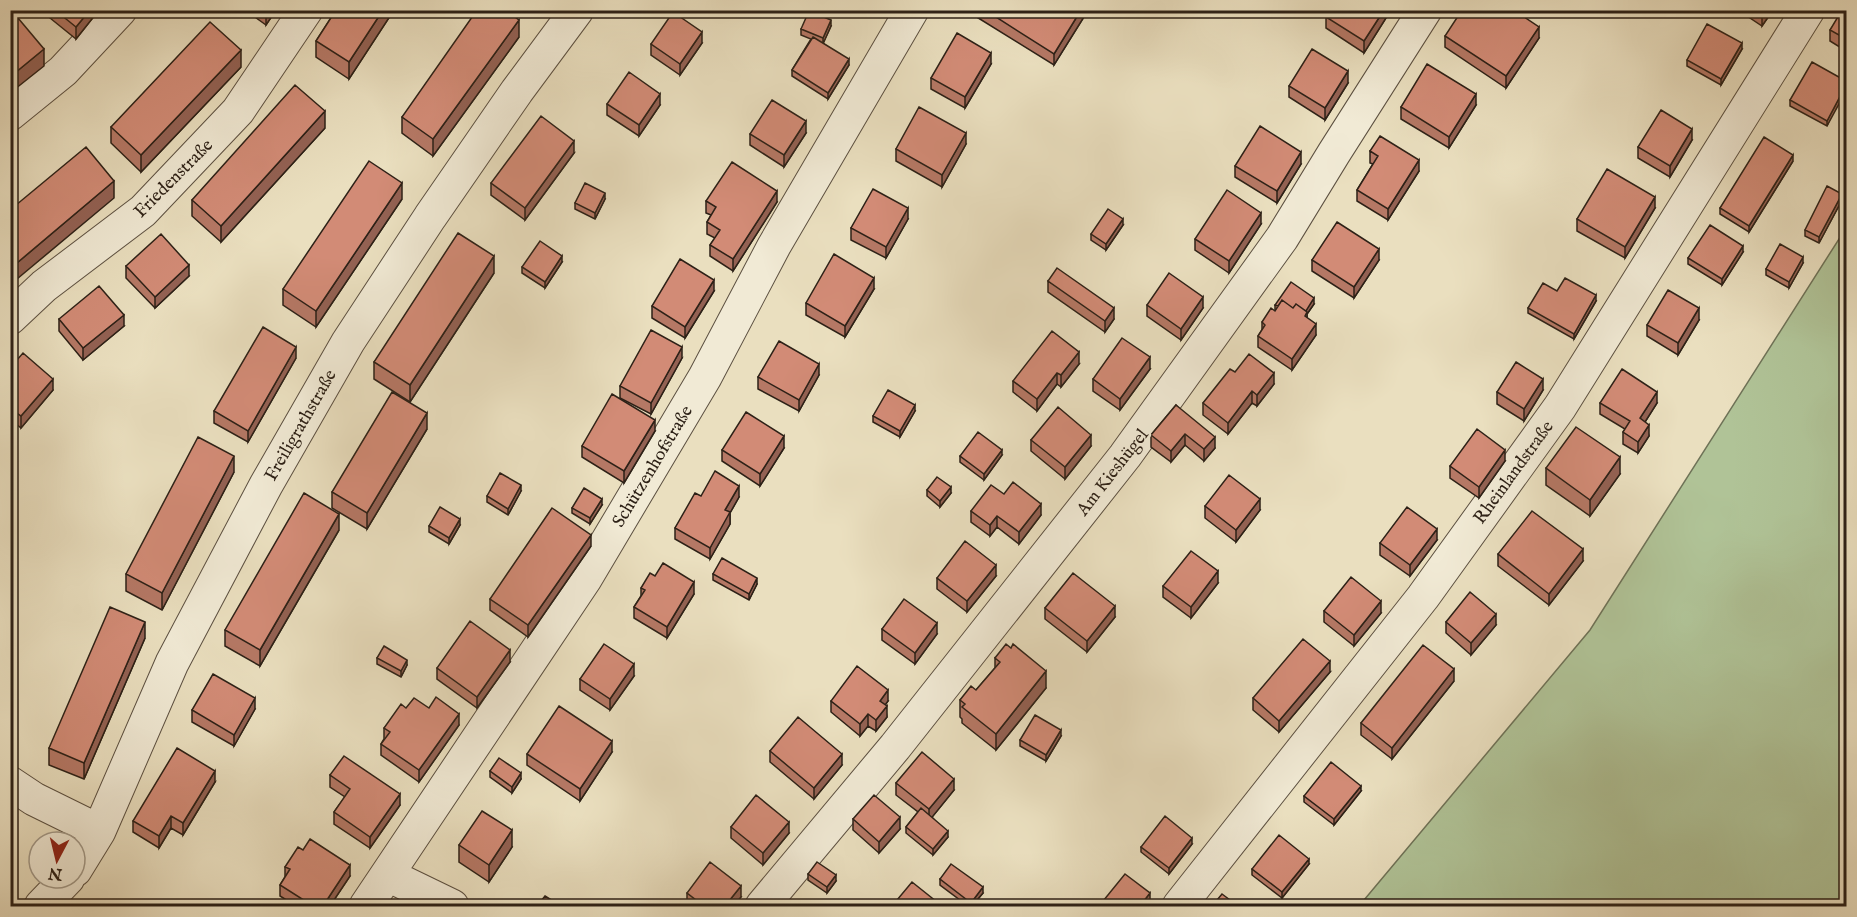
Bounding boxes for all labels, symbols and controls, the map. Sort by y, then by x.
street label: Friedenstraße [130,135,218,223]
street label: Freiligrathstraße [260,366,343,486]
street label: Schützenhofstraße [608,402,699,532]
street label: Rheinlandstraße [1469,417,1559,529]
street label: Am Kieshügel [1071,425,1154,522]
north arrow [27,830,87,890]
text: N [47,862,64,884]

